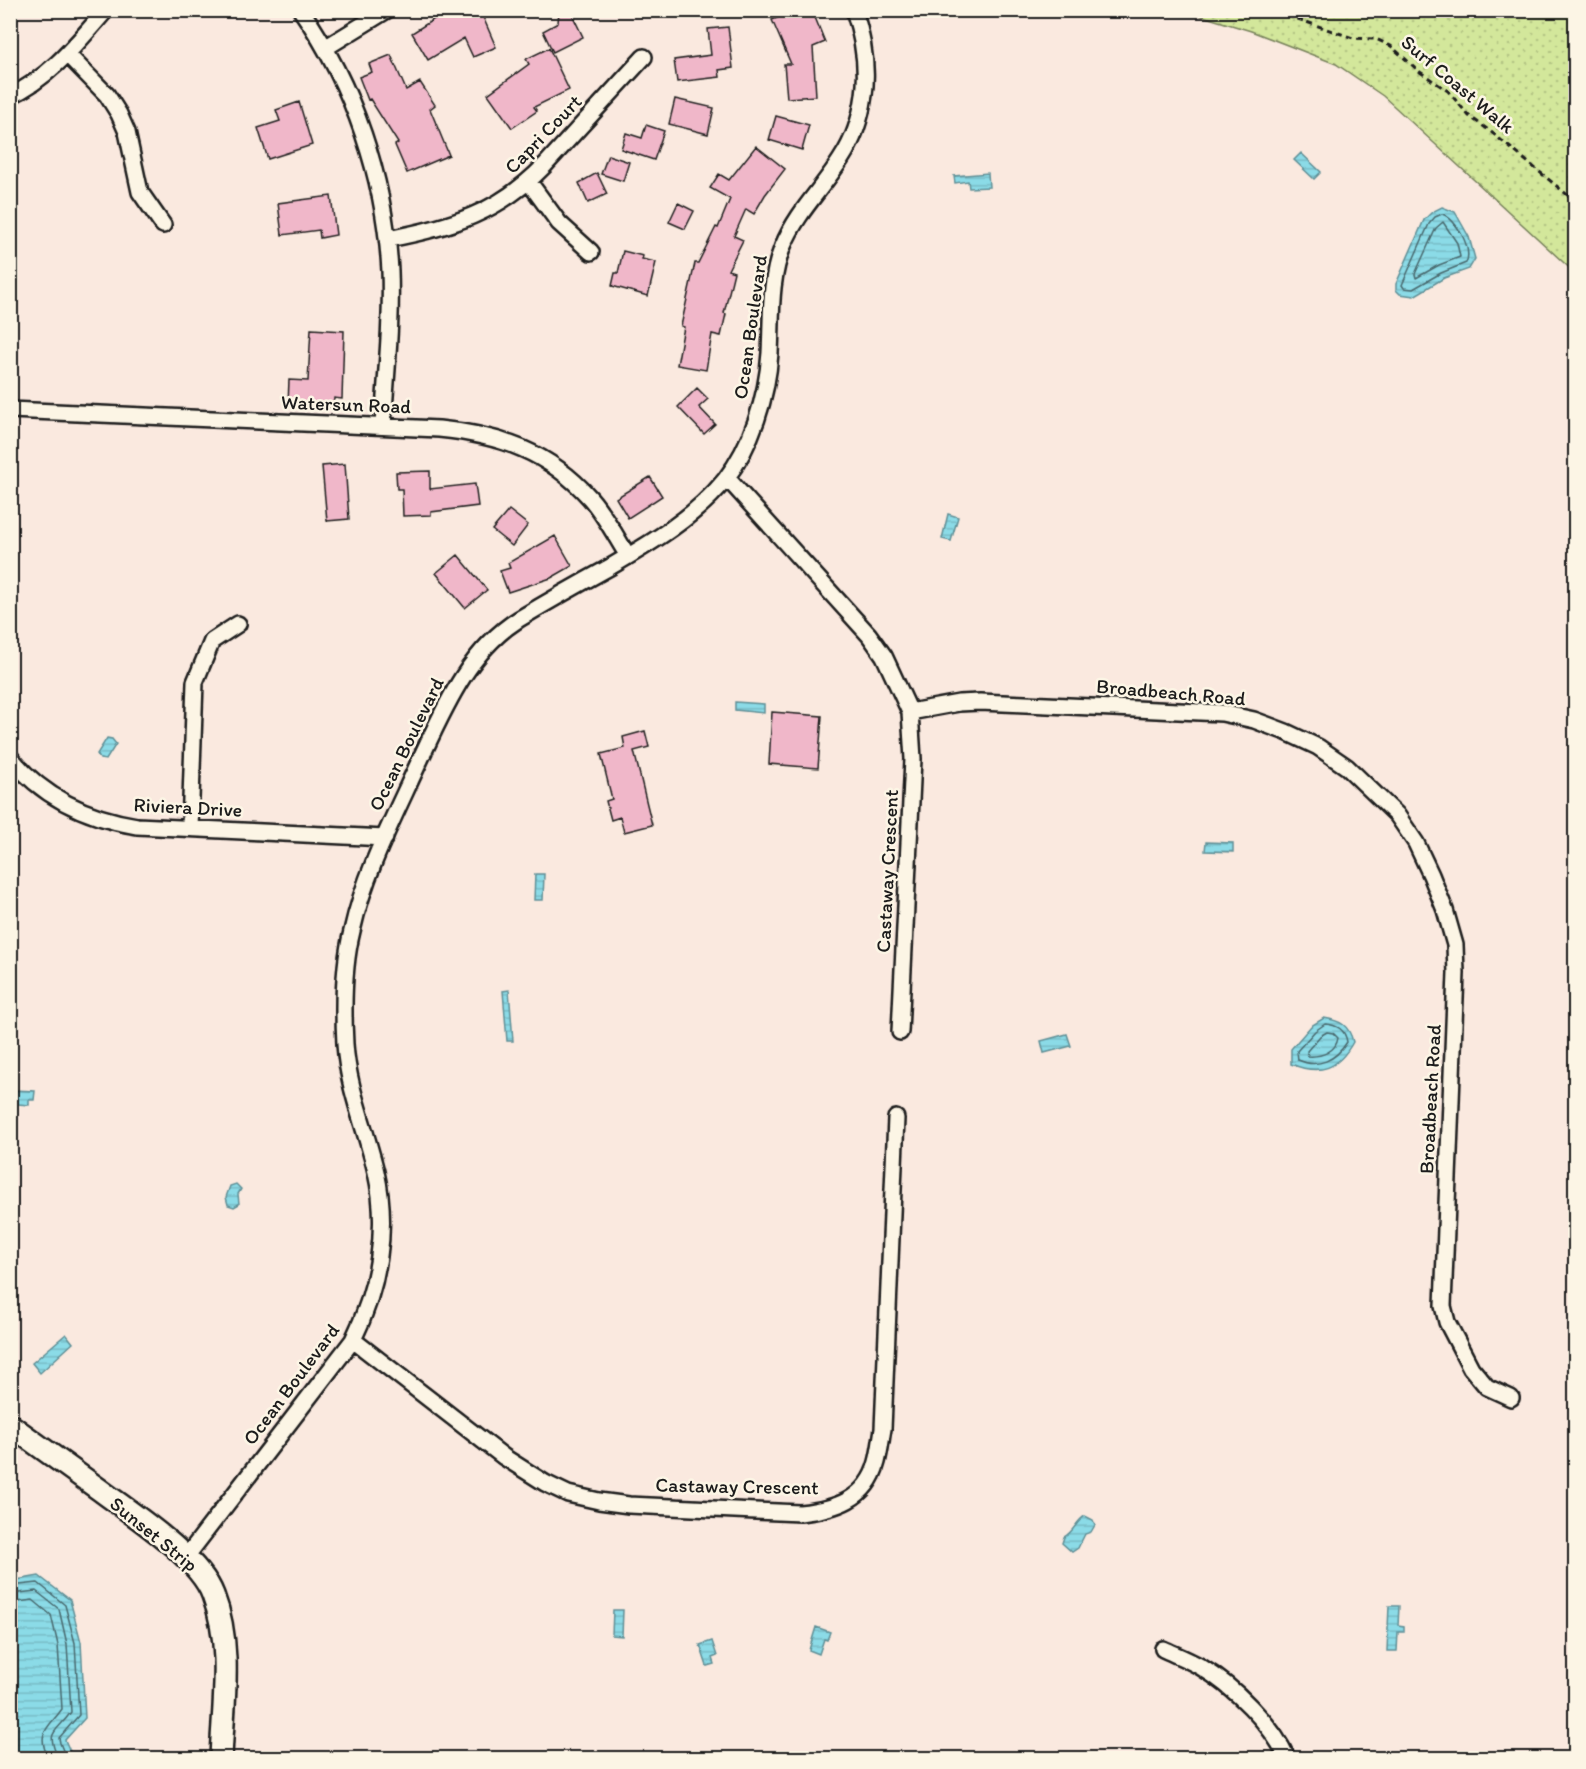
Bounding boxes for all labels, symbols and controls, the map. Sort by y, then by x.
street label: Surf Coast Walk [1397,30,1520,139]
street label: Capri Court [499,89,587,179]
street label: Ocean Boulevard [728,253,772,401]
street label: Watersun Road [281,390,412,418]
street label: Ocean Boulevard [363,673,449,815]
street label: Broadbeach Road [1095,674,1247,710]
street label: Castaway Crescent [871,789,903,953]
street label: Riviera Drive [133,792,243,822]
street label: Broadbeach Road [1414,1023,1446,1174]
street label: Ocean Boulevard [238,1319,344,1449]
street label: Castaway Crescent [655,1473,819,1499]
street label: Sunset Strip [105,1491,203,1577]

